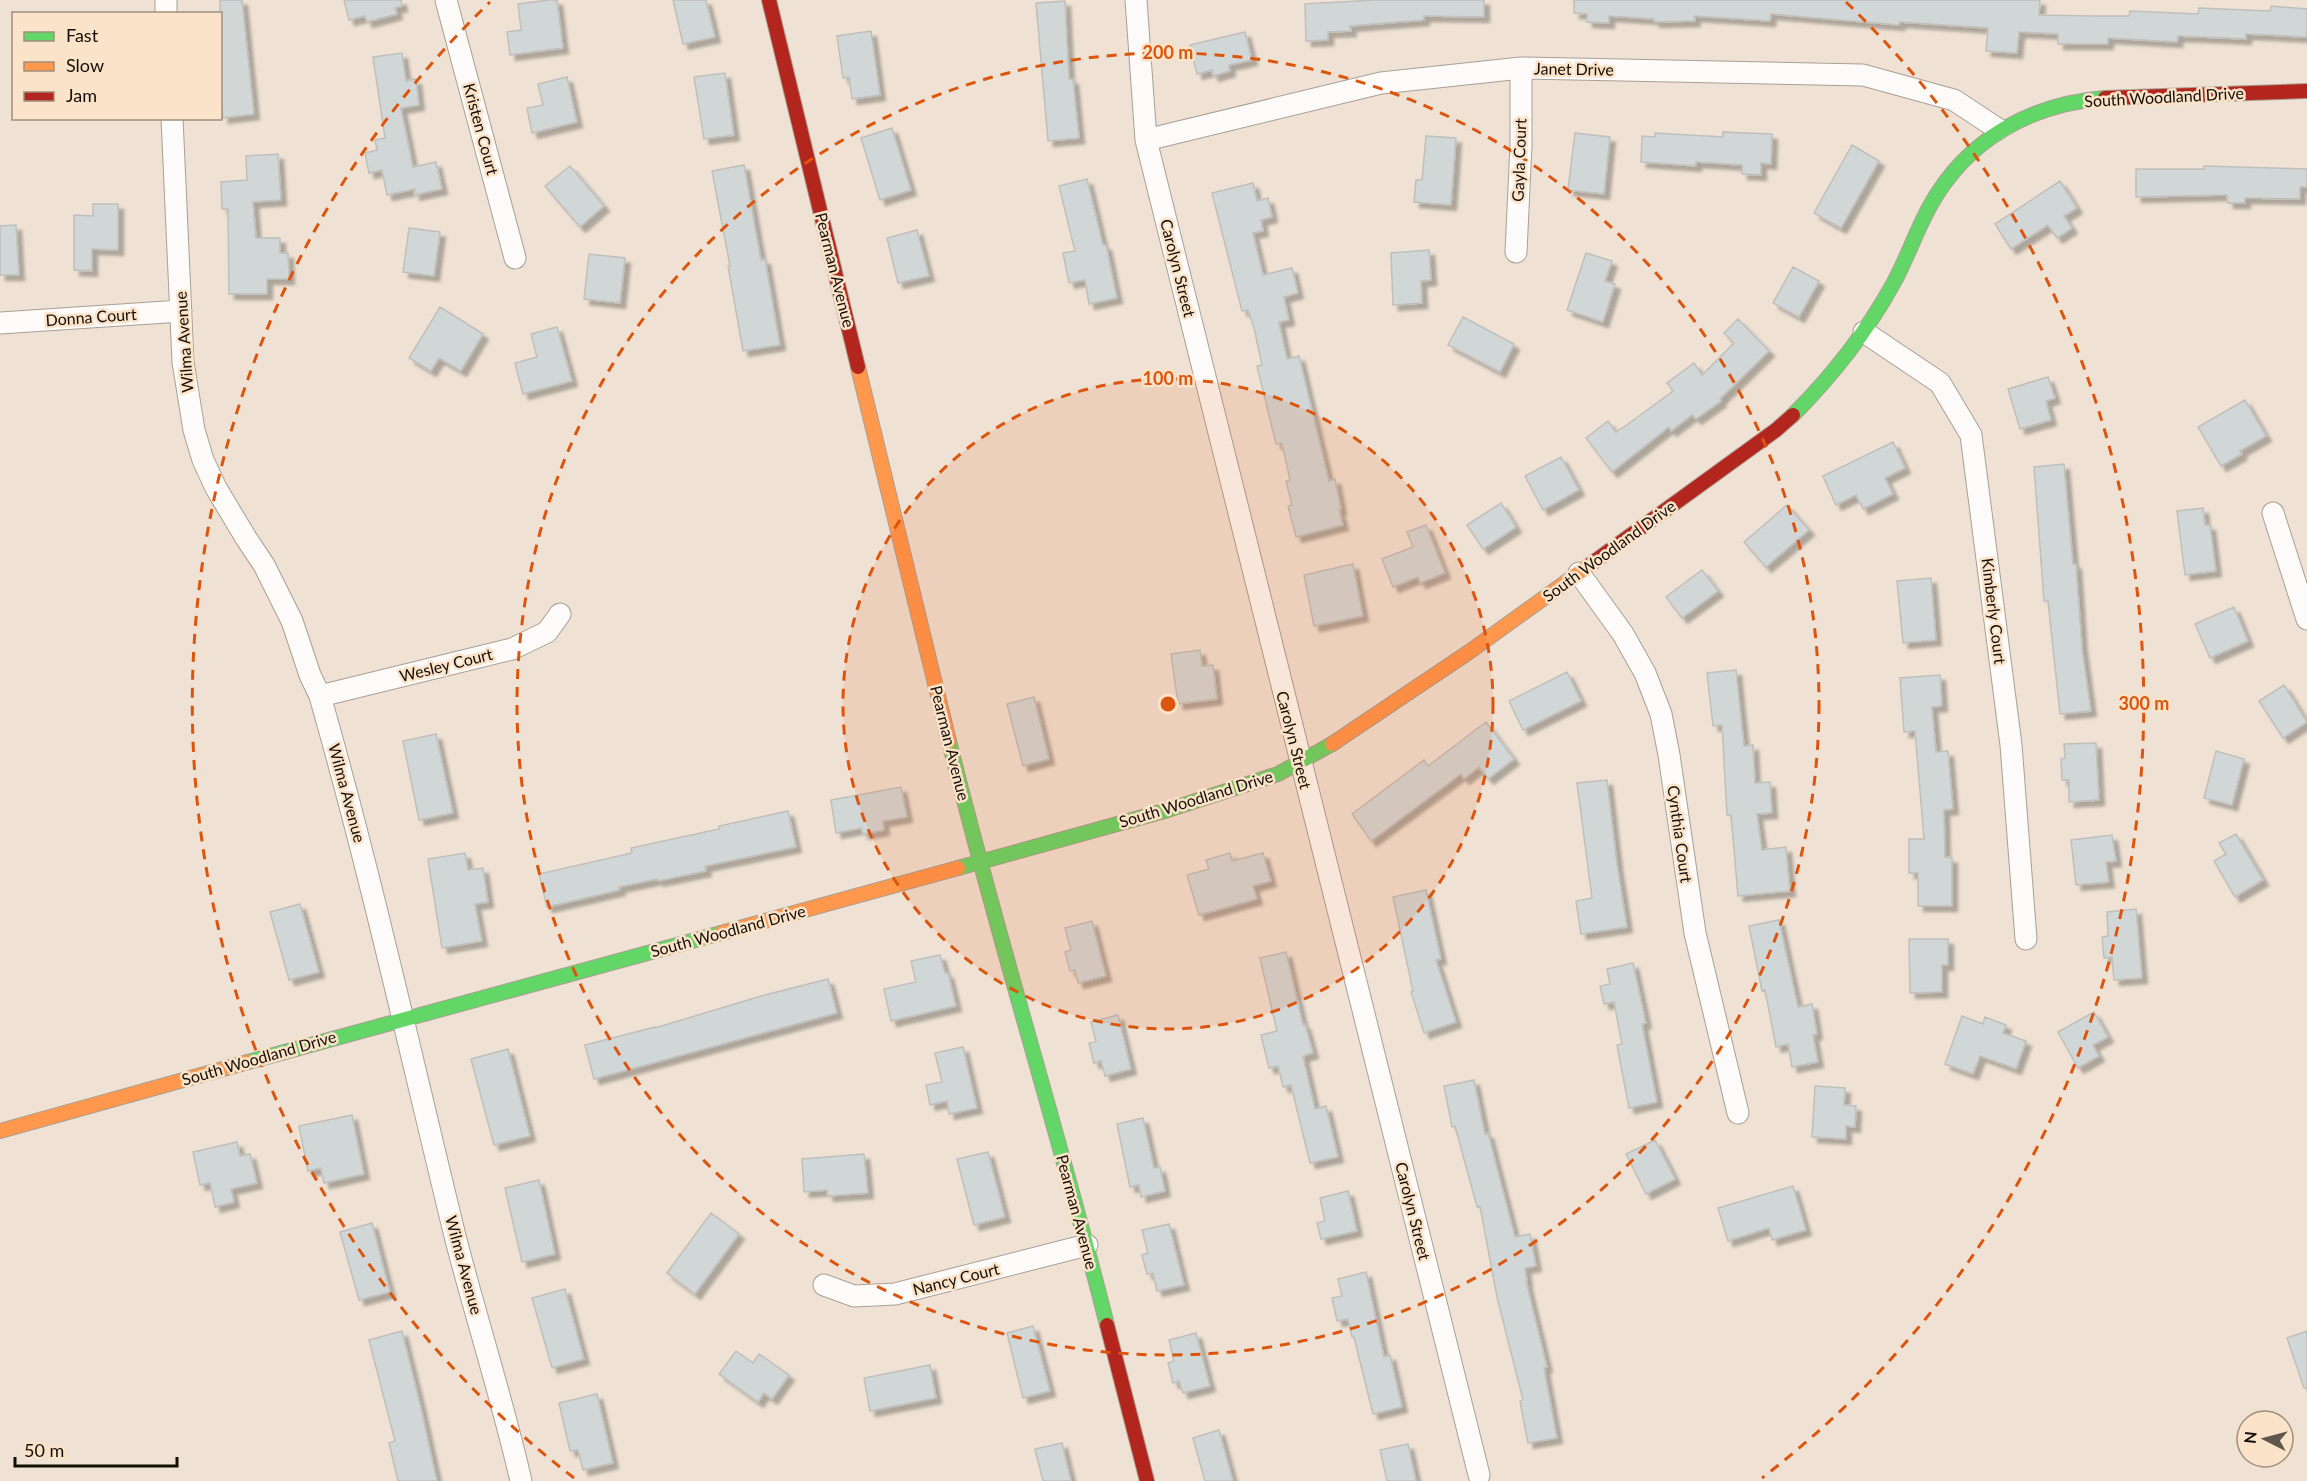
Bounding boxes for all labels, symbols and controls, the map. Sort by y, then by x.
legend [12,12,222,120]
text: Fast [66,24,99,46]
text: 200 m [1143,41,1193,63]
text: Slow [66,54,104,76]
street label: Janet Drive [1534,58,1614,79]
street label: Kristen Court [460,81,503,177]
street label: South Woodland Drive [2084,83,2244,110]
text: Jam [66,84,97,106]
street label: Gayla Court [1508,118,1529,202]
street label: Pearman Avenue [812,210,859,329]
street label: Carolyn Street [1157,217,1200,319]
street label: Wilma Avenue [170,291,197,393]
street label: Donna Court [45,304,137,329]
text: 100 m [1143,367,1193,389]
street label: South Woodland Drive [1538,496,1679,605]
street label: Kimberly Court [1979,557,2010,665]
street label: Wesley Court [397,644,495,685]
street label: Pearman Avenue [927,683,974,802]
street label: Carolyn Street [1273,689,1316,791]
text: 300 m [2119,692,2169,714]
centre of rings [1158,694,1178,714]
street label: Wilma Avenue [325,741,370,844]
street label: South Woodland Drive [1117,766,1275,831]
street label: Cynthia Court [1664,784,1697,884]
street label: South Woodland Drive [648,901,808,960]
street label: South Woodland Drive [179,1026,338,1089]
street label: Pearman Avenue [1053,1152,1102,1271]
street label: Carolyn Street [1392,1160,1435,1262]
street label: Wilma Avenue [442,1213,487,1316]
street label: Nancy Court [911,1259,1001,1298]
north arrow [2235,1409,2295,1469]
scale bar [15,1430,177,1468]
text: N [2239,1430,2260,1445]
text: 50 m [24,1439,64,1461]

